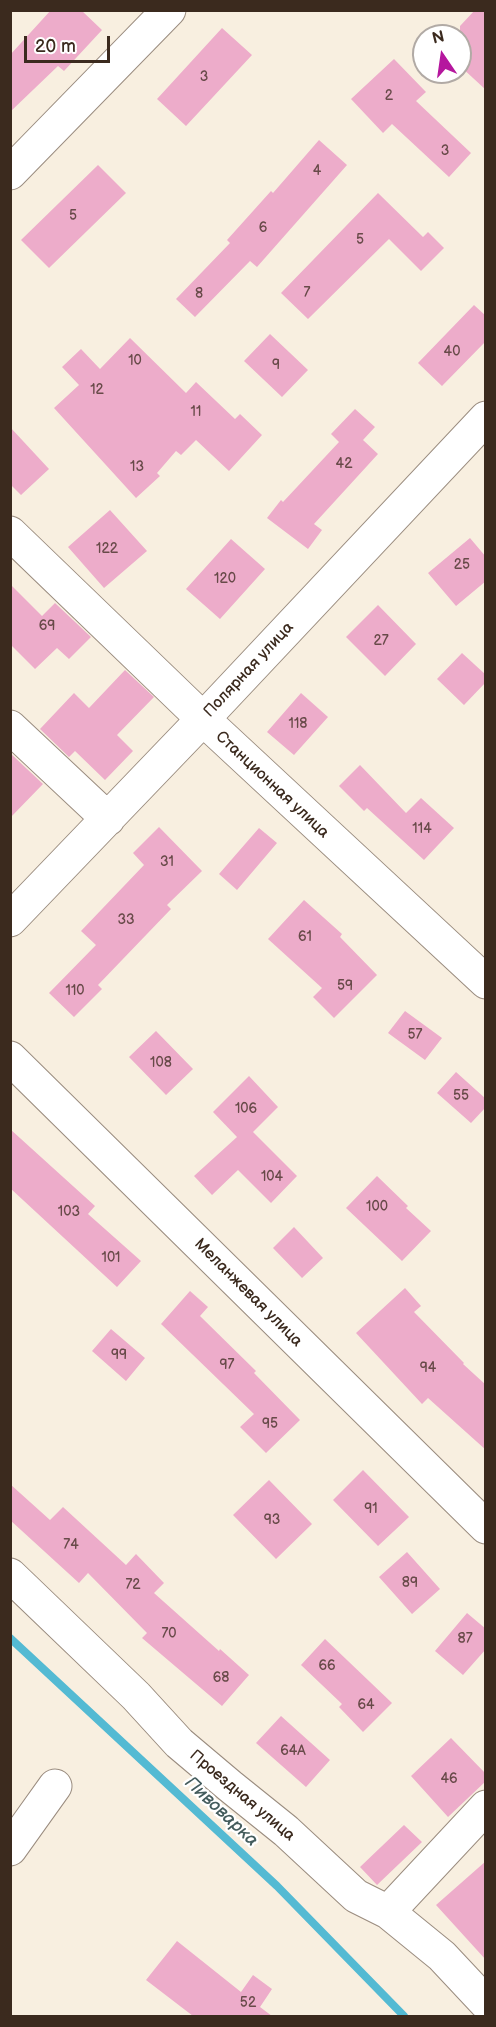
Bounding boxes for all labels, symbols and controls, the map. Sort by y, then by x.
scale bar [27,24,112,62]
north arrow [412,24,472,84]
text: N [430,27,446,49]
text: 20 m [35,36,76,57]
house number: 3 [200,69,208,85]
house number: 2 [385,88,393,104]
house number: 3 [441,143,449,159]
house number: 4 [313,163,321,179]
house number: 5 [69,208,77,224]
house number: 6 [259,220,267,236]
house number: 5 [356,232,364,248]
house number: 7 [304,285,310,301]
house number: 8 [195,286,203,302]
house number: 40 [444,344,460,360]
house number: 10 [128,353,142,369]
house number: 9 [272,357,280,373]
house number: 12 [90,382,104,398]
house number: 11 [191,404,201,420]
house number: 42 [336,456,352,472]
house number: 13 [130,459,144,475]
house number: 122 [96,541,118,557]
house number: 25 [454,557,470,573]
house number: 120 [214,571,236,587]
house number: 69 [39,618,55,634]
street label: Полярная улица [200,618,298,722]
house number: 27 [373,633,389,649]
house number: 118 [289,716,307,732]
street label: Станционная улица [211,727,333,843]
house number: 114 [412,821,432,837]
house number: 31 [160,854,174,870]
house number: 33 [117,912,135,928]
house number: 61 [298,929,312,945]
house number: 59 [337,978,353,994]
house number: 110 [65,983,85,999]
house number: 57 [408,1027,422,1043]
house number: 108 [150,1055,172,1071]
house number: 55 [453,1088,469,1104]
house number: 106 [235,1101,257,1117]
house number: 104 [261,1169,283,1185]
house number: 100 [366,1199,388,1215]
house number: 103 [58,1204,80,1220]
street label: Меланжевая улица [190,1235,306,1351]
house number: 101 [101,1250,121,1266]
house number: 99 [111,1347,127,1363]
house number: 97 [220,1357,234,1373]
house number: 94 [420,1360,436,1376]
house number: 95 [262,1416,278,1432]
house number: 91 [364,1501,378,1517]
house number: 93 [264,1512,280,1528]
house number: 74 [63,1537,79,1553]
house number: 89 [402,1575,418,1591]
house number: 72 [125,1577,141,1593]
house number: 70 [161,1626,177,1642]
house number: 87 [457,1631,473,1647]
house number: 66 [318,1658,336,1674]
house number: 68 [213,1670,229,1686]
house number: 64 [357,1697,375,1713]
house number: 64А [280,1743,306,1759]
street label: Проездная улица [185,1746,299,1846]
house number: 46 [440,1771,458,1787]
water label: Пивоварка [180,1772,262,1852]
house number: 52 [240,1995,256,2011]

